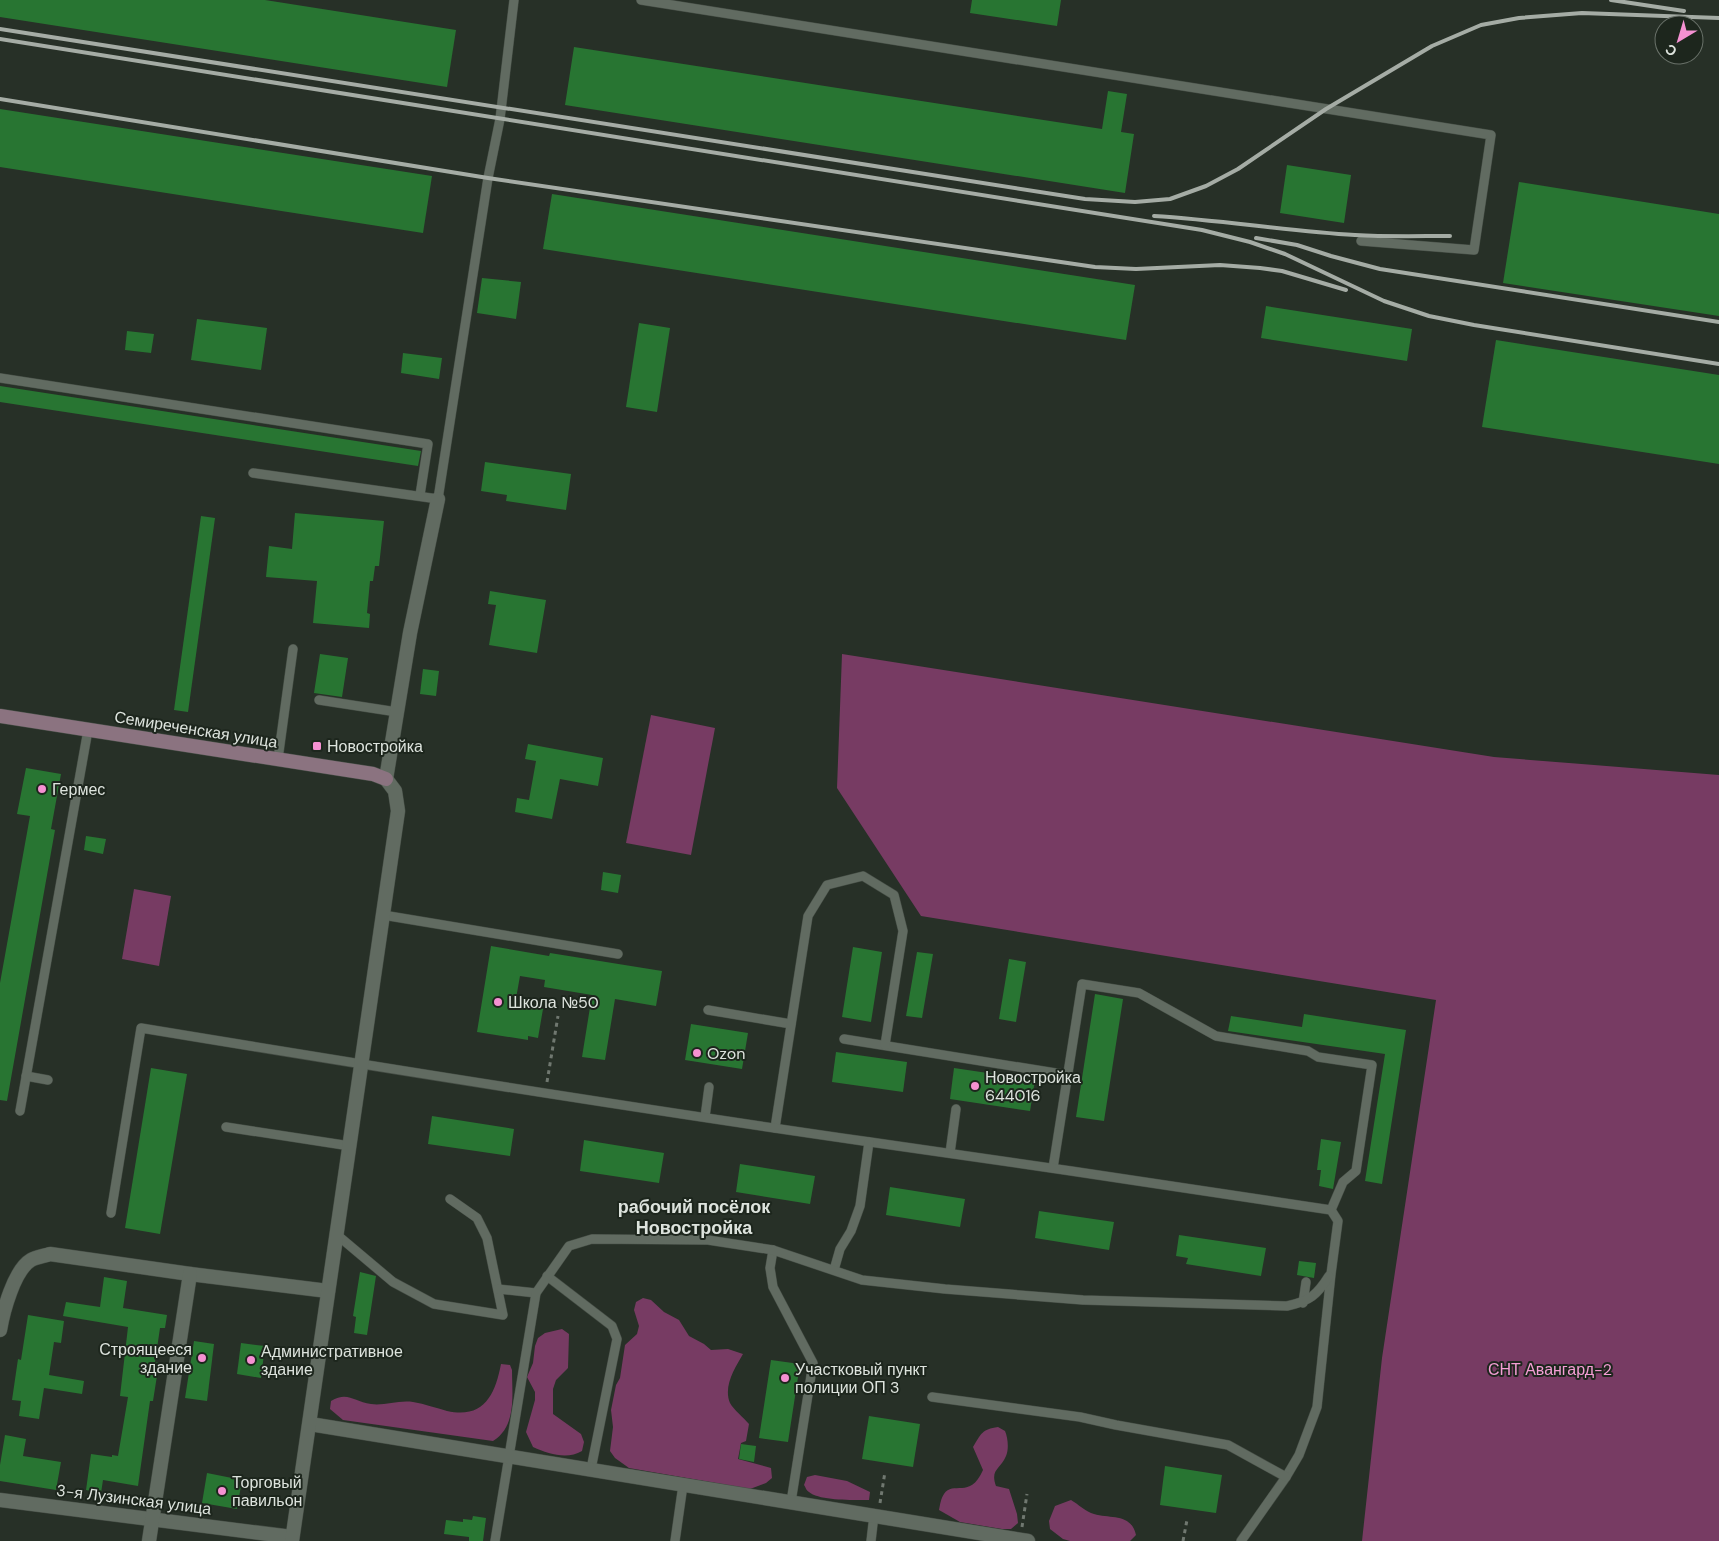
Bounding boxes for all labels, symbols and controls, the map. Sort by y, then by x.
north arrow [1654,15,1704,65]
text: С [1661,40,1681,60]
street label: Семиреченская улица [113,706,279,753]
place label: Новостройка [327,736,423,757]
marker: Новостройка [311,740,323,752]
place label: Гермес [52,779,105,800]
marker: Гермес [36,783,48,795]
place label: Школа №50 [508,992,599,1013]
marker: Школа №50 [492,996,504,1008]
place label: Ozon [707,1043,745,1064]
marker: Ozon [691,1047,703,1059]
place label: Новостройка 644016 [985,1067,1081,1106]
marker: Новостройка 644016 [969,1080,981,1092]
district label: рабочий посёлок Новостройка [618,1195,771,1240]
place label: Строящееся здание [99,1339,192,1378]
place label: Административное здание [261,1341,403,1380]
marker: Строящееся здание [196,1352,208,1364]
marker: Административное здание [245,1354,257,1366]
place label: Участковый пункт полиции ОП 3 [795,1359,928,1398]
park label: СНТ Авангард-2 [1488,1359,1612,1380]
marker: Участковый пункт полиции ОП 3 [779,1372,791,1384]
place label: Торговый павильон [232,1472,302,1511]
street label: 3-я Лузинская улица [55,1480,213,1519]
marker: Торговый павильон [216,1485,228,1497]

